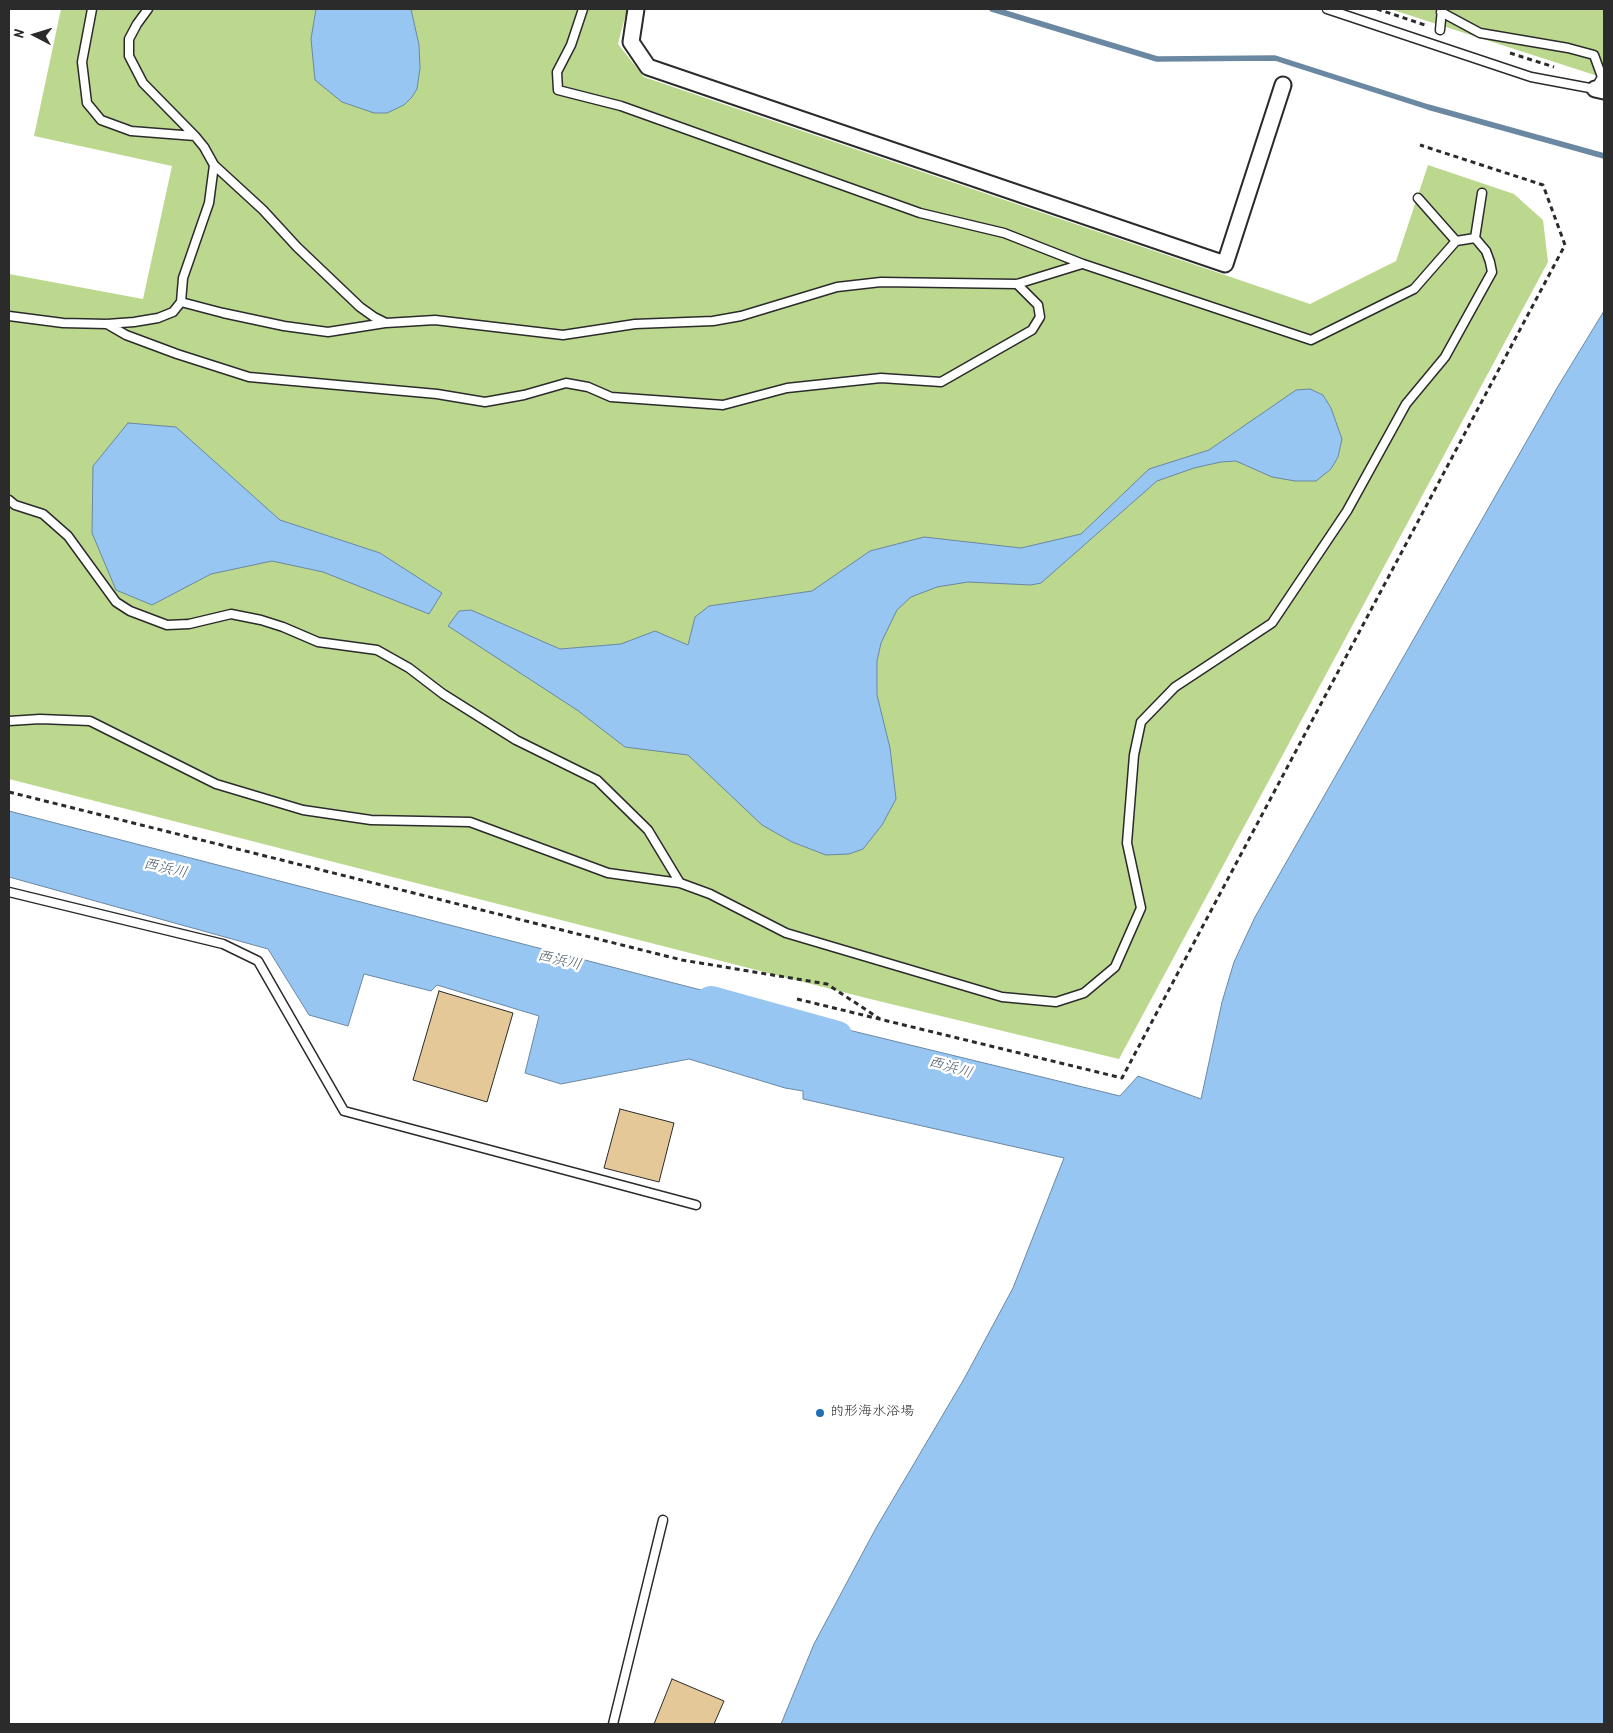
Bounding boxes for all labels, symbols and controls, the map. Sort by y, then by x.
north arrow [10,10,60,60]
text: N [9,28,31,39]
water label: 西浜川 [141,856,189,884]
water label: 西浜川 [535,948,583,976]
water label: 西浜川 [926,1054,974,1084]
place label: 的形海水浴場 [830,1405,914,1421]
marker: 的形海水浴場 [814,1407,826,1419]

